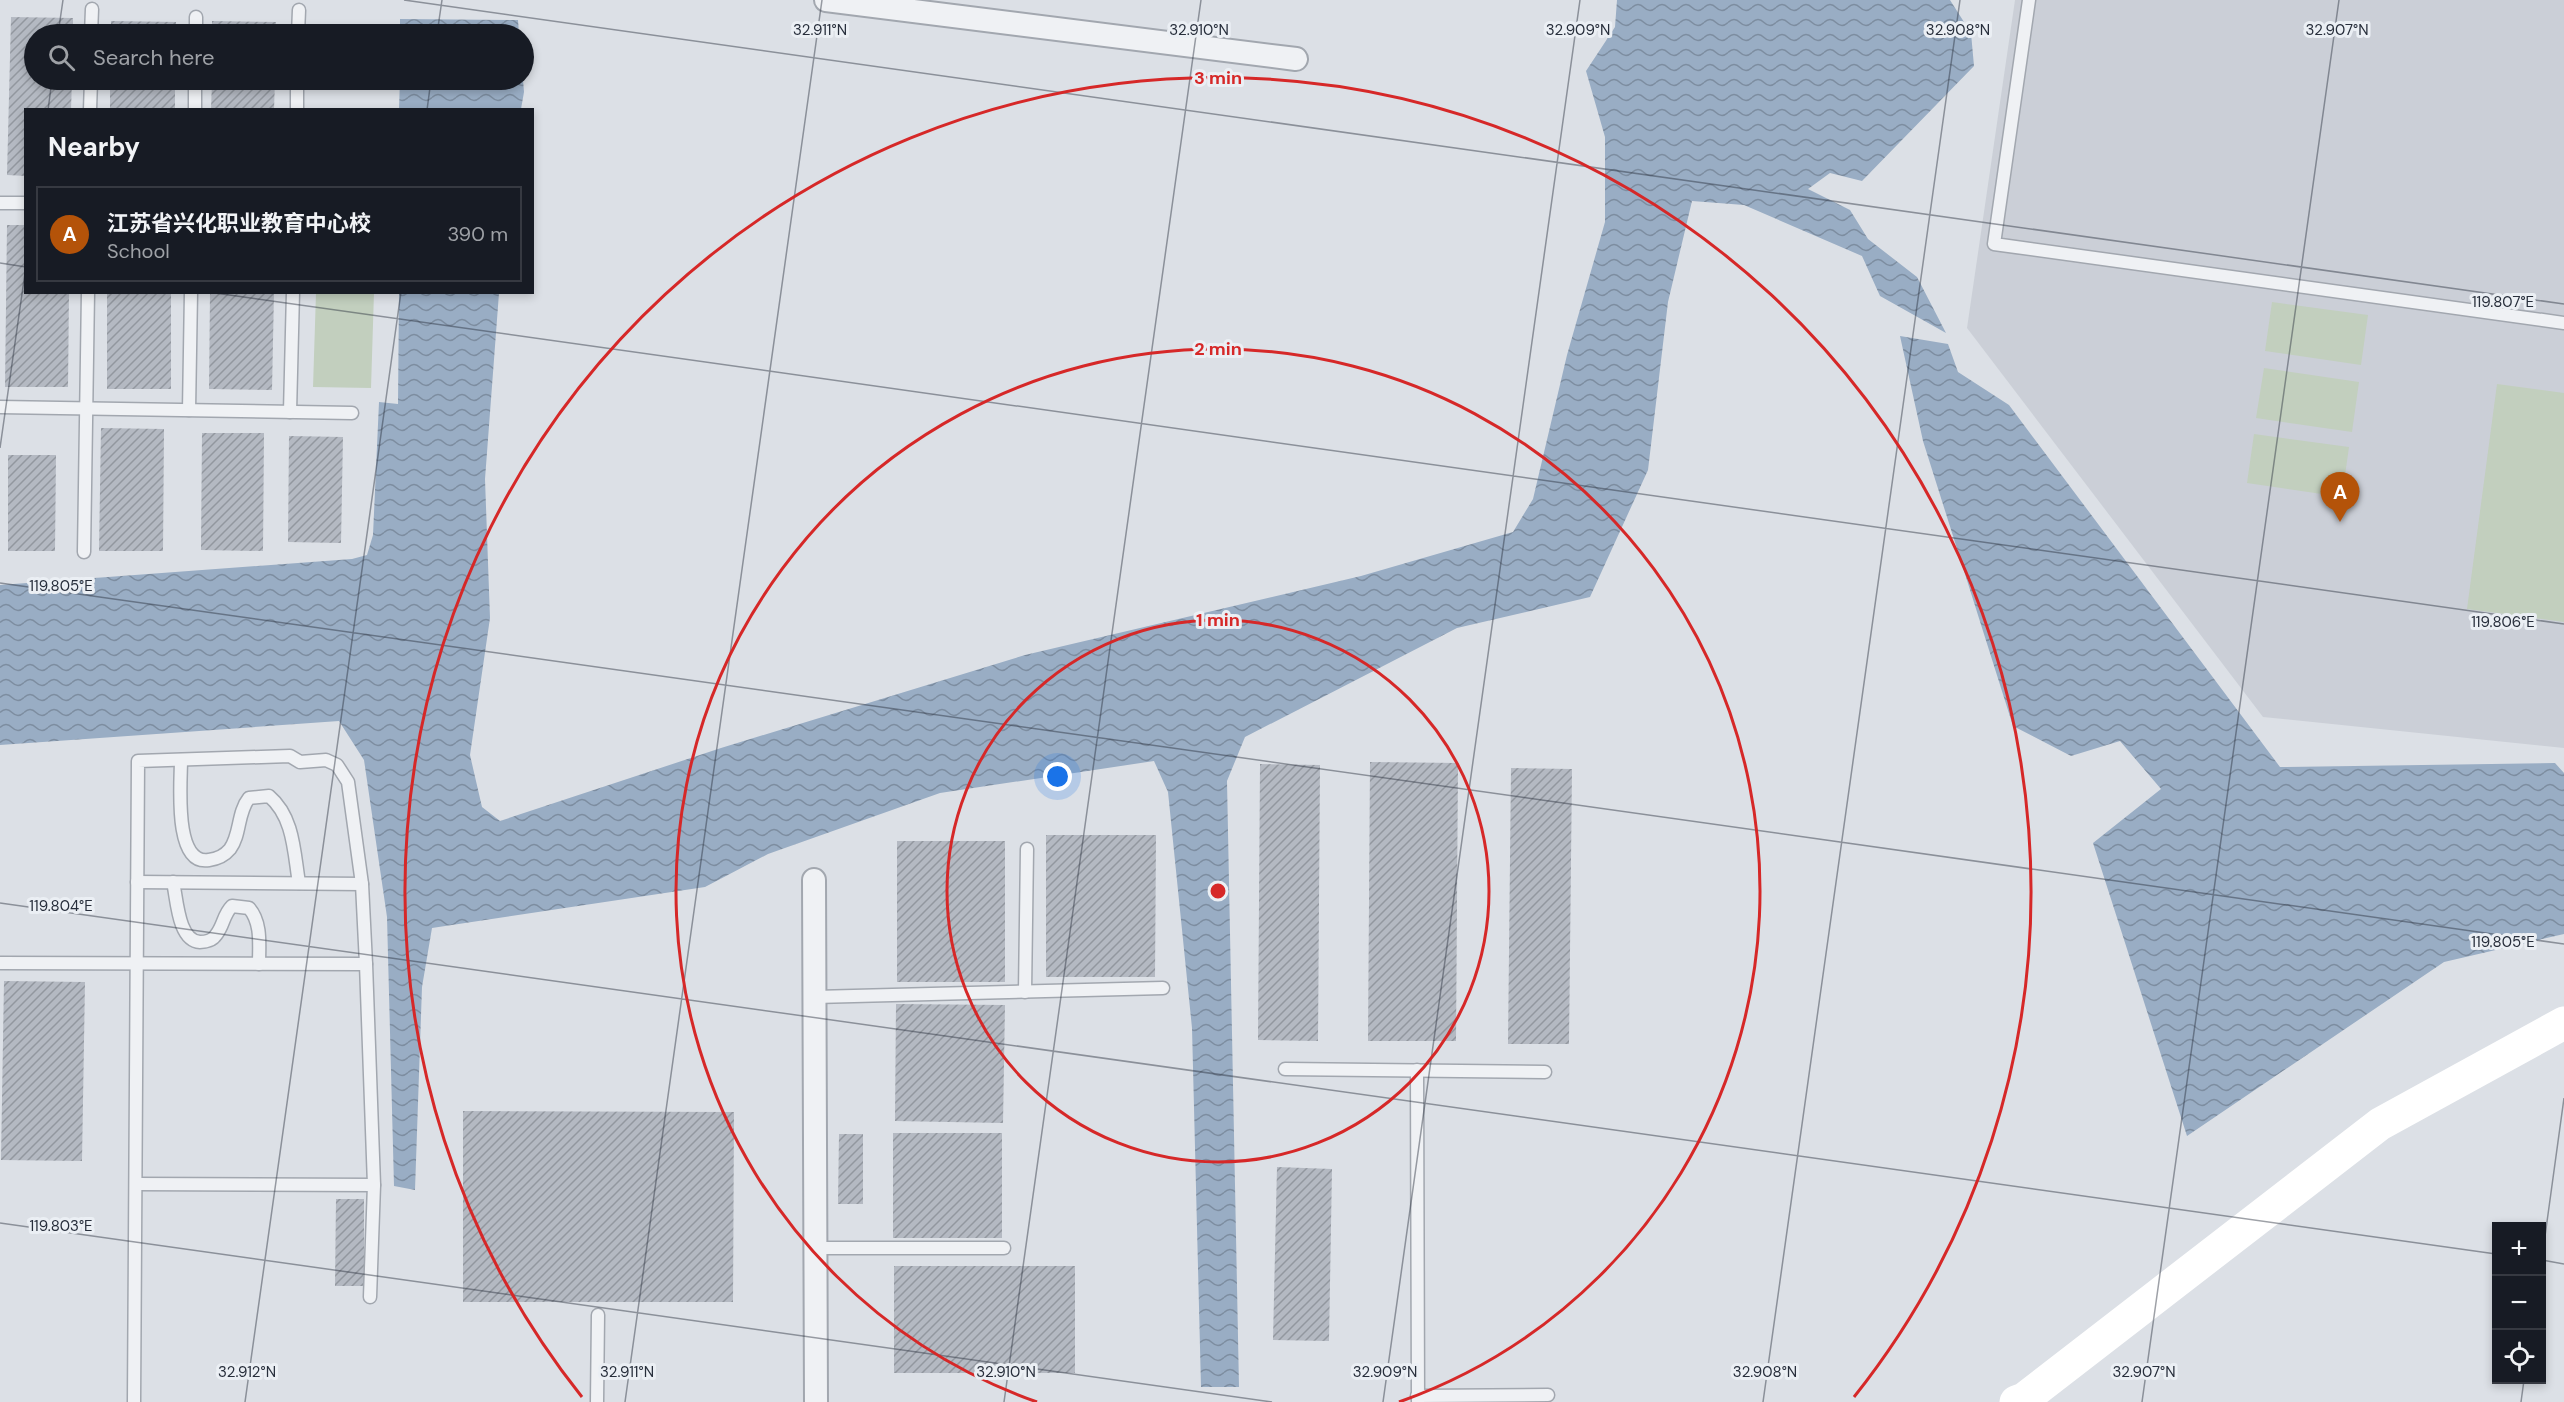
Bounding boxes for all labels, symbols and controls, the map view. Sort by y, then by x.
text: 32.911°N [793,20,847,40]
text: 32.910°N [1169,20,1229,40]
text: 32.909°N [1546,20,1610,40]
text: 32.908°N [1926,20,1990,40]
text: 32.907°N [2305,20,2369,40]
search box [24,24,534,90]
icon: search [45,41,78,74]
text: Search here [93,43,214,72]
text: 3 min [1194,66,1242,90]
text: Nearby [48,130,140,164]
text: 江苏省兴化职业教育中心校 [107,209,371,238]
text: A [62,221,77,247]
text: 390 m [447,221,508,247]
text: School [107,238,170,264]
text: 119.807°E [2472,292,2534,312]
text: 2 min [1194,337,1242,361]
pin: A [2320,472,2360,522]
text: 119.805°E [29,576,93,596]
text: 1 min [1196,608,1240,632]
text: 119.806°E [2471,612,2535,632]
your location [1043,762,1072,791]
centre of rings [1208,881,1228,901]
text: 119.804°E [29,896,93,916]
text: 119.805°E [2471,932,2535,952]
text: 119.803°E [29,1216,93,1236]
map controls [2492,1222,2546,1384]
button: + [2492,1222,2546,1276]
button: − [2492,1276,2546,1330]
button: locate [2492,1330,2546,1384]
text: 32.912°N [218,1362,276,1382]
text: 32.911°N [600,1362,654,1382]
text: 32.910°N [976,1362,1036,1382]
text: 32.909°N [1353,1362,1417,1382]
text: 32.908°N [1733,1362,1797,1382]
text: 32.907°N [2112,1362,2176,1382]

